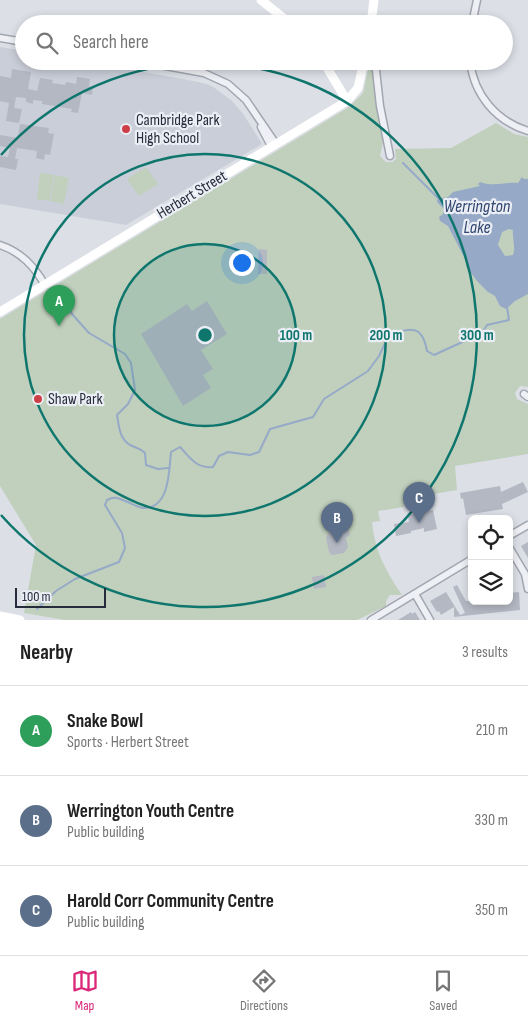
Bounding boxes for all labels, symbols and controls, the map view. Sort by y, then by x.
search box [15,15,513,70]
icon: search [33,29,61,57]
text: Search here [73,31,149,54]
place label: Cambridge Park High School [136,111,220,148]
marker: Cambridge Park High School [120,123,132,135]
street label: Herbert Street [154,167,231,223]
water label: Werrington Lake [444,196,511,238]
your location [229,250,255,276]
pin: A [43,285,75,326]
centre of rings [196,326,214,344]
text: 100 m [280,326,312,345]
text: 200 m [369,326,403,345]
text: 300 m [460,326,494,345]
place label: Shaw Park [48,390,103,409]
marker: Shaw Park [32,393,44,405]
pin: C [403,482,435,523]
pin: B [321,502,353,543]
map controls [468,515,513,605]
button: locate [468,515,513,560]
button: layers [468,560,513,605]
scale bar [15,585,106,608]
text: 100 m [22,588,51,605]
text: Nearby [20,640,73,665]
text: 3 results [462,643,508,662]
text: Snake Bowl [67,710,143,733]
text: A [32,721,40,740]
text: 210 m [476,721,508,740]
text: Sports · Herbert Street [67,733,189,752]
text: Werrington Youth Centre [67,800,234,823]
text: B [32,811,40,830]
text: 330 m [475,811,508,830]
text: Public building [67,823,144,842]
text: Harold Corr Community Centre [67,890,274,913]
text: C [32,901,40,920]
text: 350 m [475,901,508,920]
text: Public building [67,913,144,932]
tab: Map [71,967,99,1014]
tab: Directions [240,967,288,1014]
tab: Saved [429,967,457,1014]

